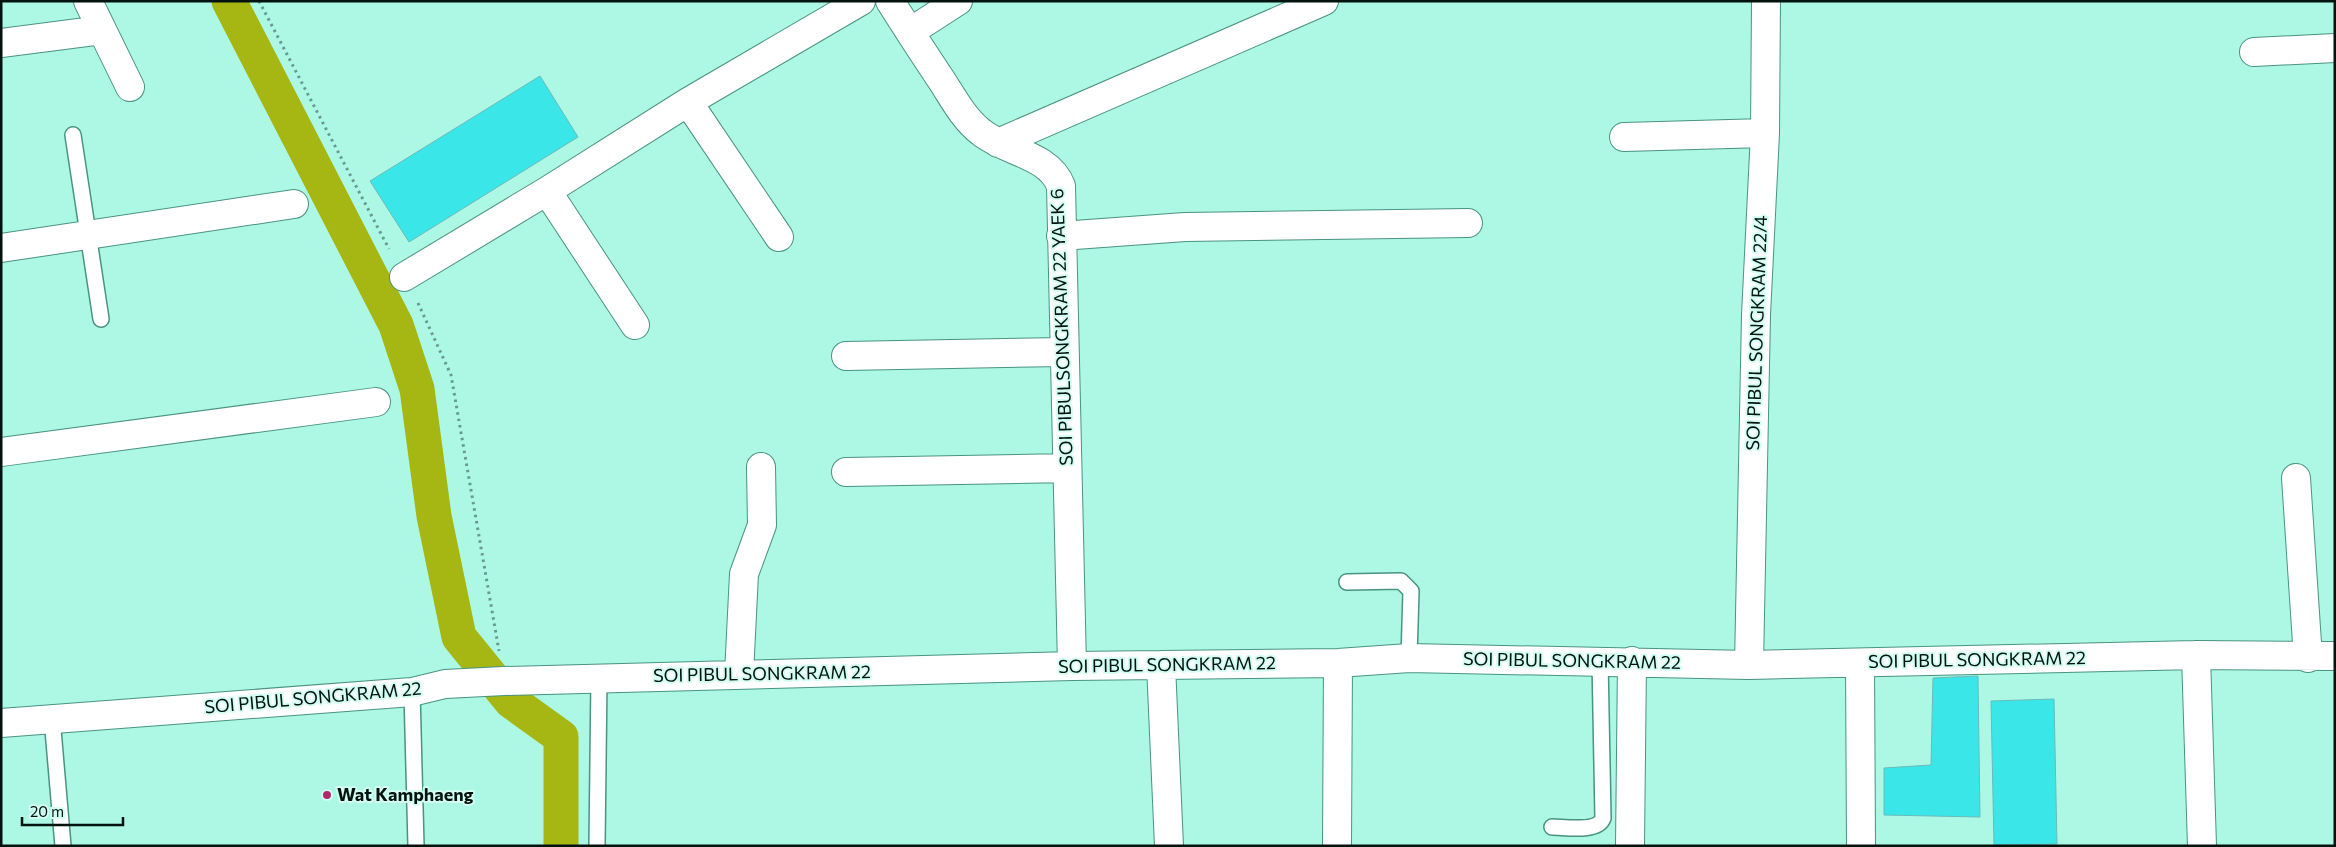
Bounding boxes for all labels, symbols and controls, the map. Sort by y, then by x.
street label: SOI PIBULSONGKRAM 22 YAEK 6 [1045,188,1077,466]
street label: SOI PIBUL SONGKRAM 22/4 [1741,215,1771,451]
street label: SOI PIBUL SONGKRAM 22 [1868,646,2086,672]
street label: SOI PIBUL SONGKRAM 22 [1463,647,1681,673]
street label: SOI PIBUL SONGKRAM 22 [1058,651,1276,677]
street label: SOI PIBUL SONGKRAM 22 [653,660,871,686]
street label: SOI PIBUL SONGKRAM 22 [203,677,422,717]
place label: Wat Kamphaeng [337,783,474,805]
marker: Wat Kamphaeng [321,789,333,801]
scale bar [22,794,124,826]
text: 20 m [30,802,64,820]

